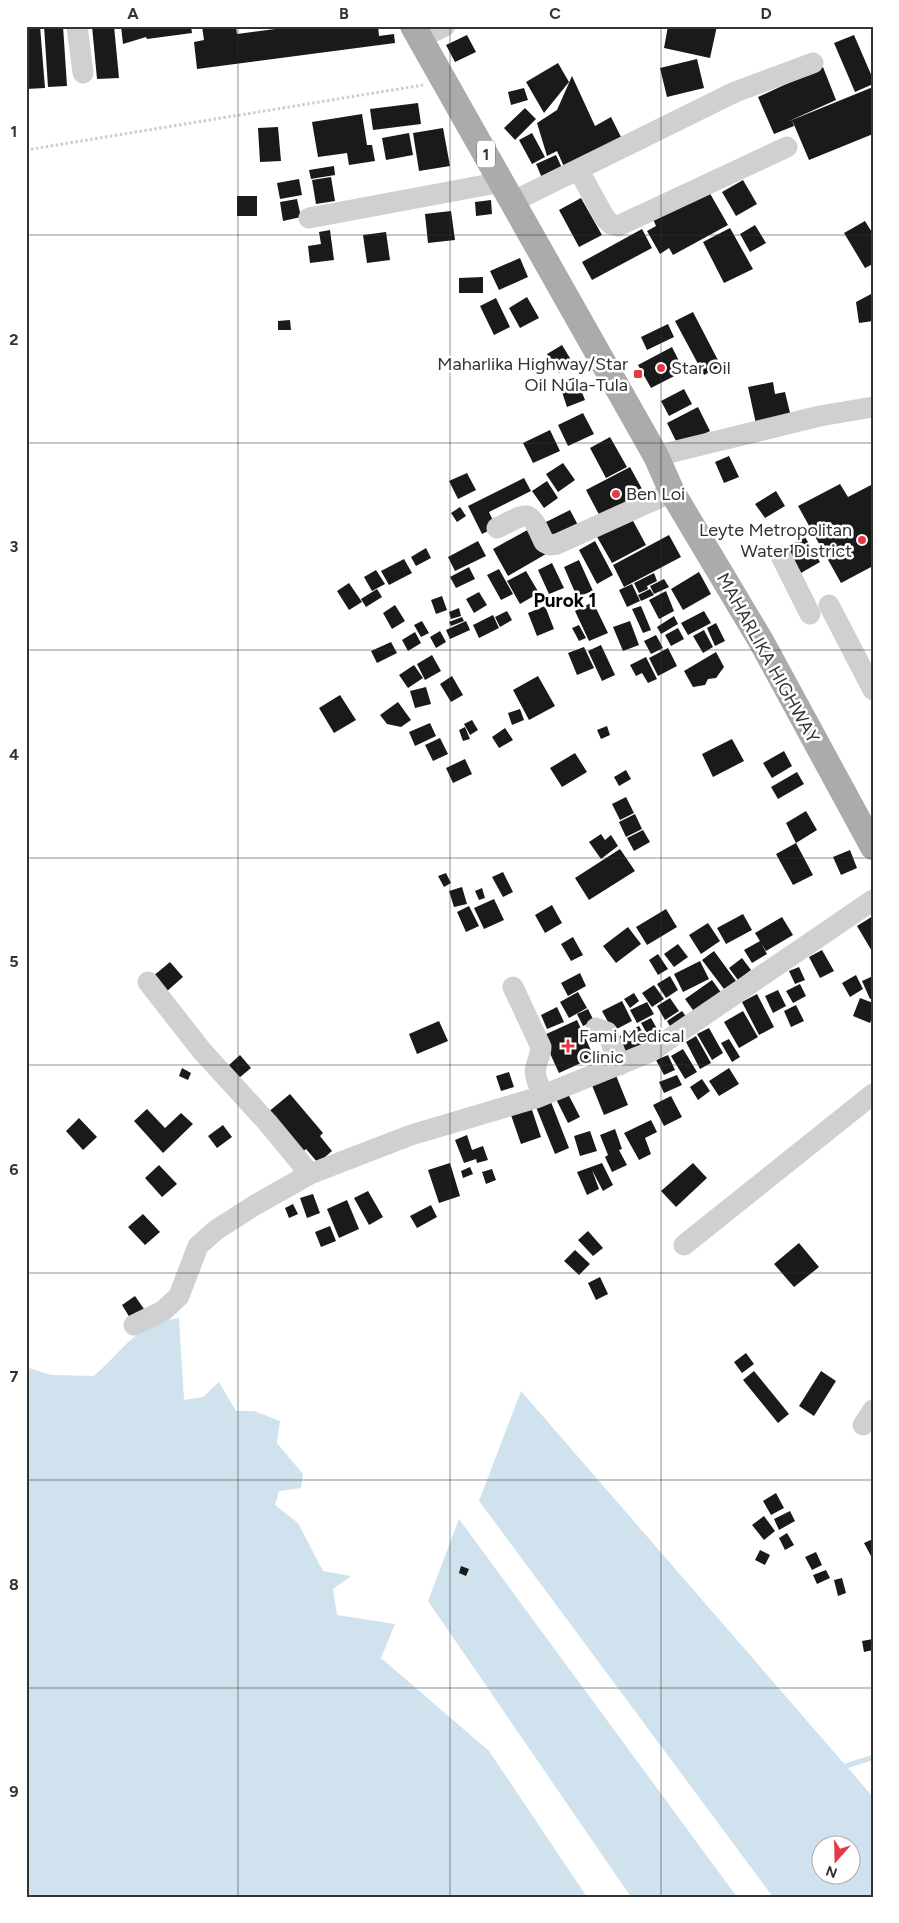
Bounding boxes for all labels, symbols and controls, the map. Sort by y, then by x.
text: A [127,4,139,23]
text: B [339,4,349,23]
text: C [549,4,561,23]
text: D [760,4,772,23]
text: 1 [11,122,17,141]
road number: 1 [477,140,495,168]
text: 2 [9,330,19,349]
place label: Maharlika Highway/Star Oil Nula-Tula [437,353,628,396]
place label: Star Oil [671,357,731,379]
marker: Star Oil [655,362,667,374]
marker: Maharlika Highway/Star Oil Nula-Tula [632,368,644,380]
place label: Ben Loi [626,483,685,505]
marker: Ben Loi [610,488,622,500]
place label: Leyte Metropolitan Water District [699,519,852,562]
marker: Leyte Metropolitan Water District [856,534,868,546]
text: 3 [10,537,19,556]
street label: MAHARLIKA HIGHWAY [712,569,824,747]
district label: Purok 1 [533,589,597,612]
text: 4 [9,745,19,764]
text: 5 [9,952,19,971]
place label: Fami Medical Clinic [579,1025,684,1068]
marker: Fami Medical Clinic [561,1039,575,1053]
text: 6 [9,1160,19,1179]
text: 7 [10,1367,19,1386]
text: 8 [9,1575,19,1594]
text: 9 [9,1782,19,1801]
north arrow [812,1836,862,1886]
text: N [824,1862,840,1882]

